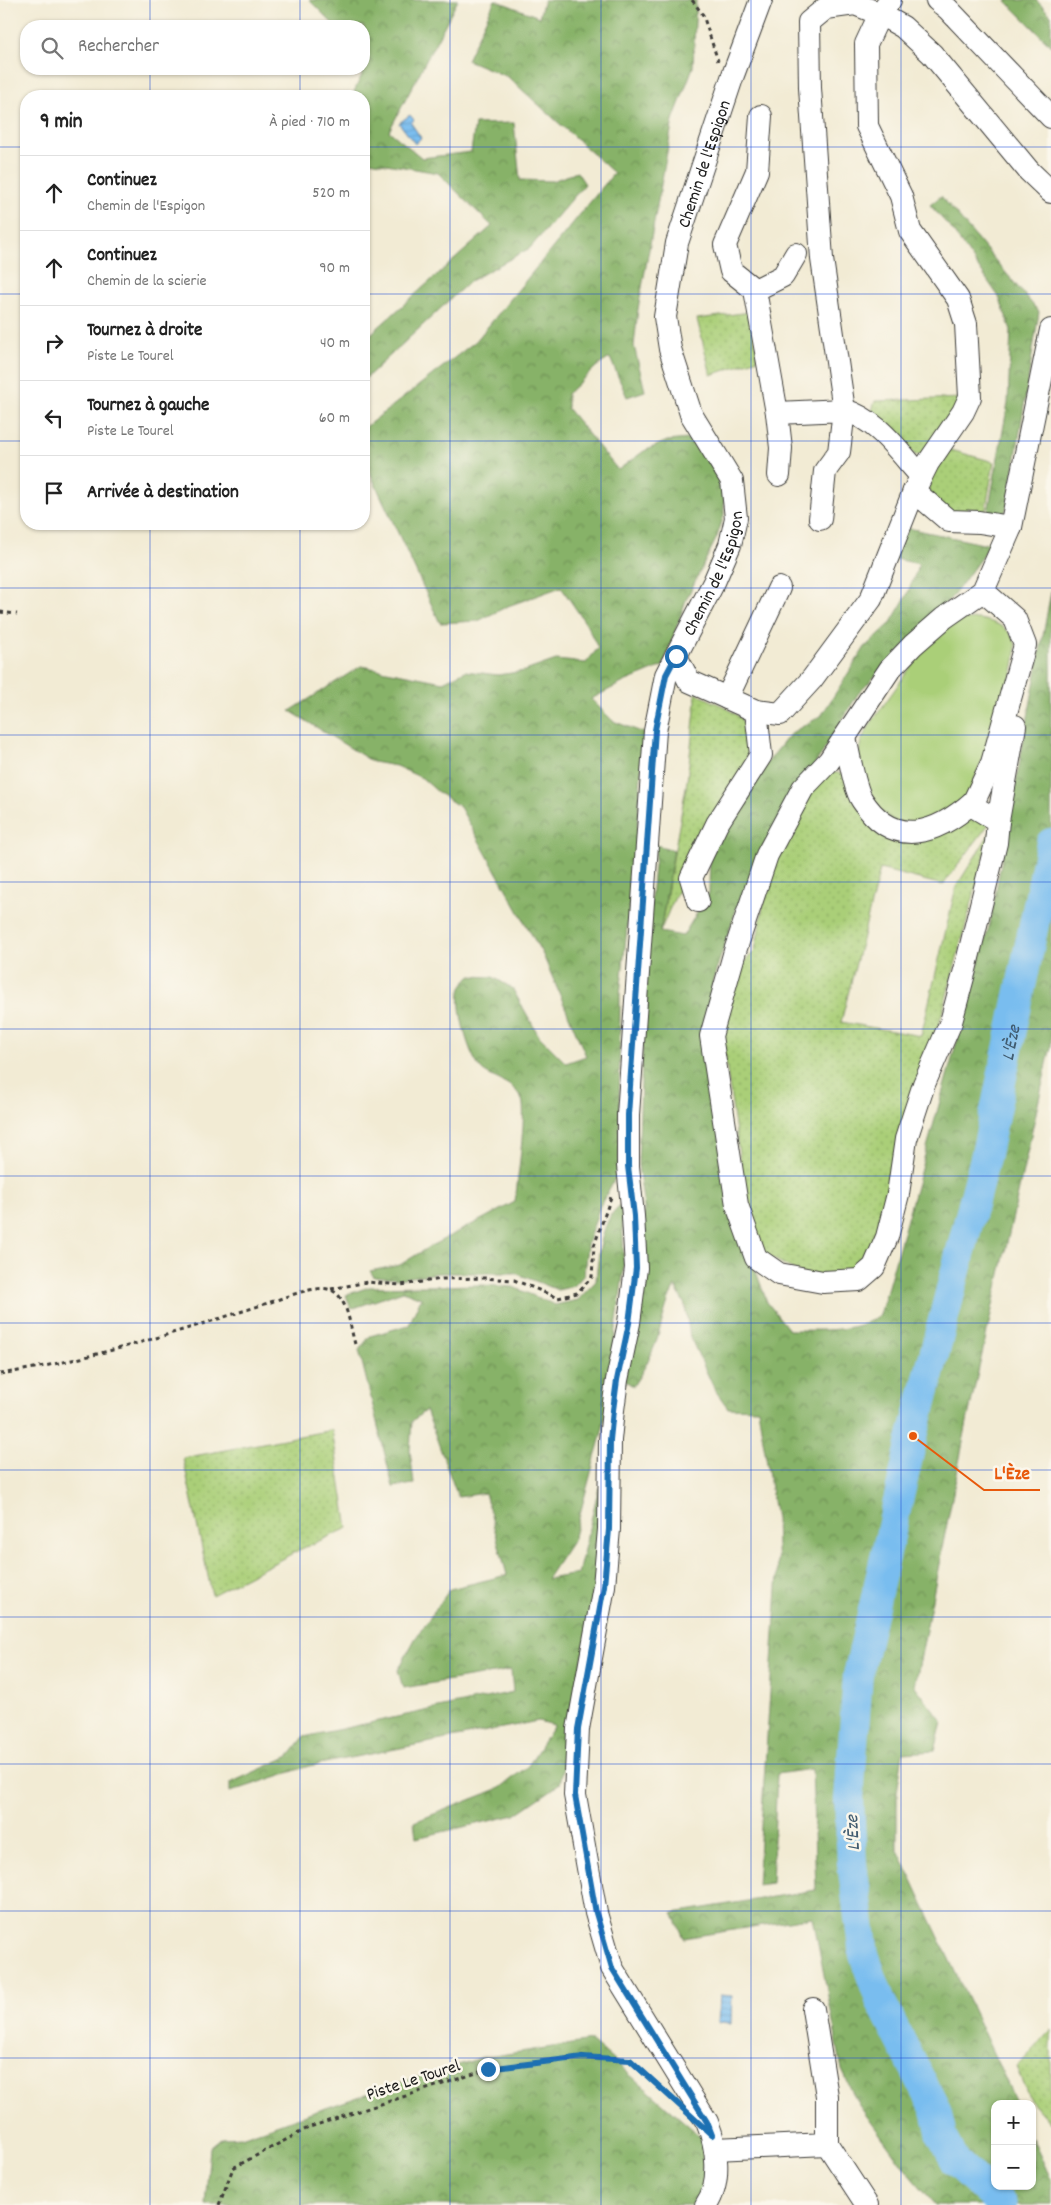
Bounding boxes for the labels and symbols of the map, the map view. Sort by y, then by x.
street label: Chemin de l'Espigon [673,97,739,232]
street label: Chemin de l'Espigon [678,510,751,641]
route start [665,645,688,668]
water label: L'Èze [996,1021,1030,1063]
callout: L'Èze [984,1456,1040,1490]
text: L'Èze [994,1462,1030,1489]
water label: L'Èze [840,1813,869,1851]
street label: Piste Le Tourel [364,2054,465,2108]
route end [477,2058,500,2081]

